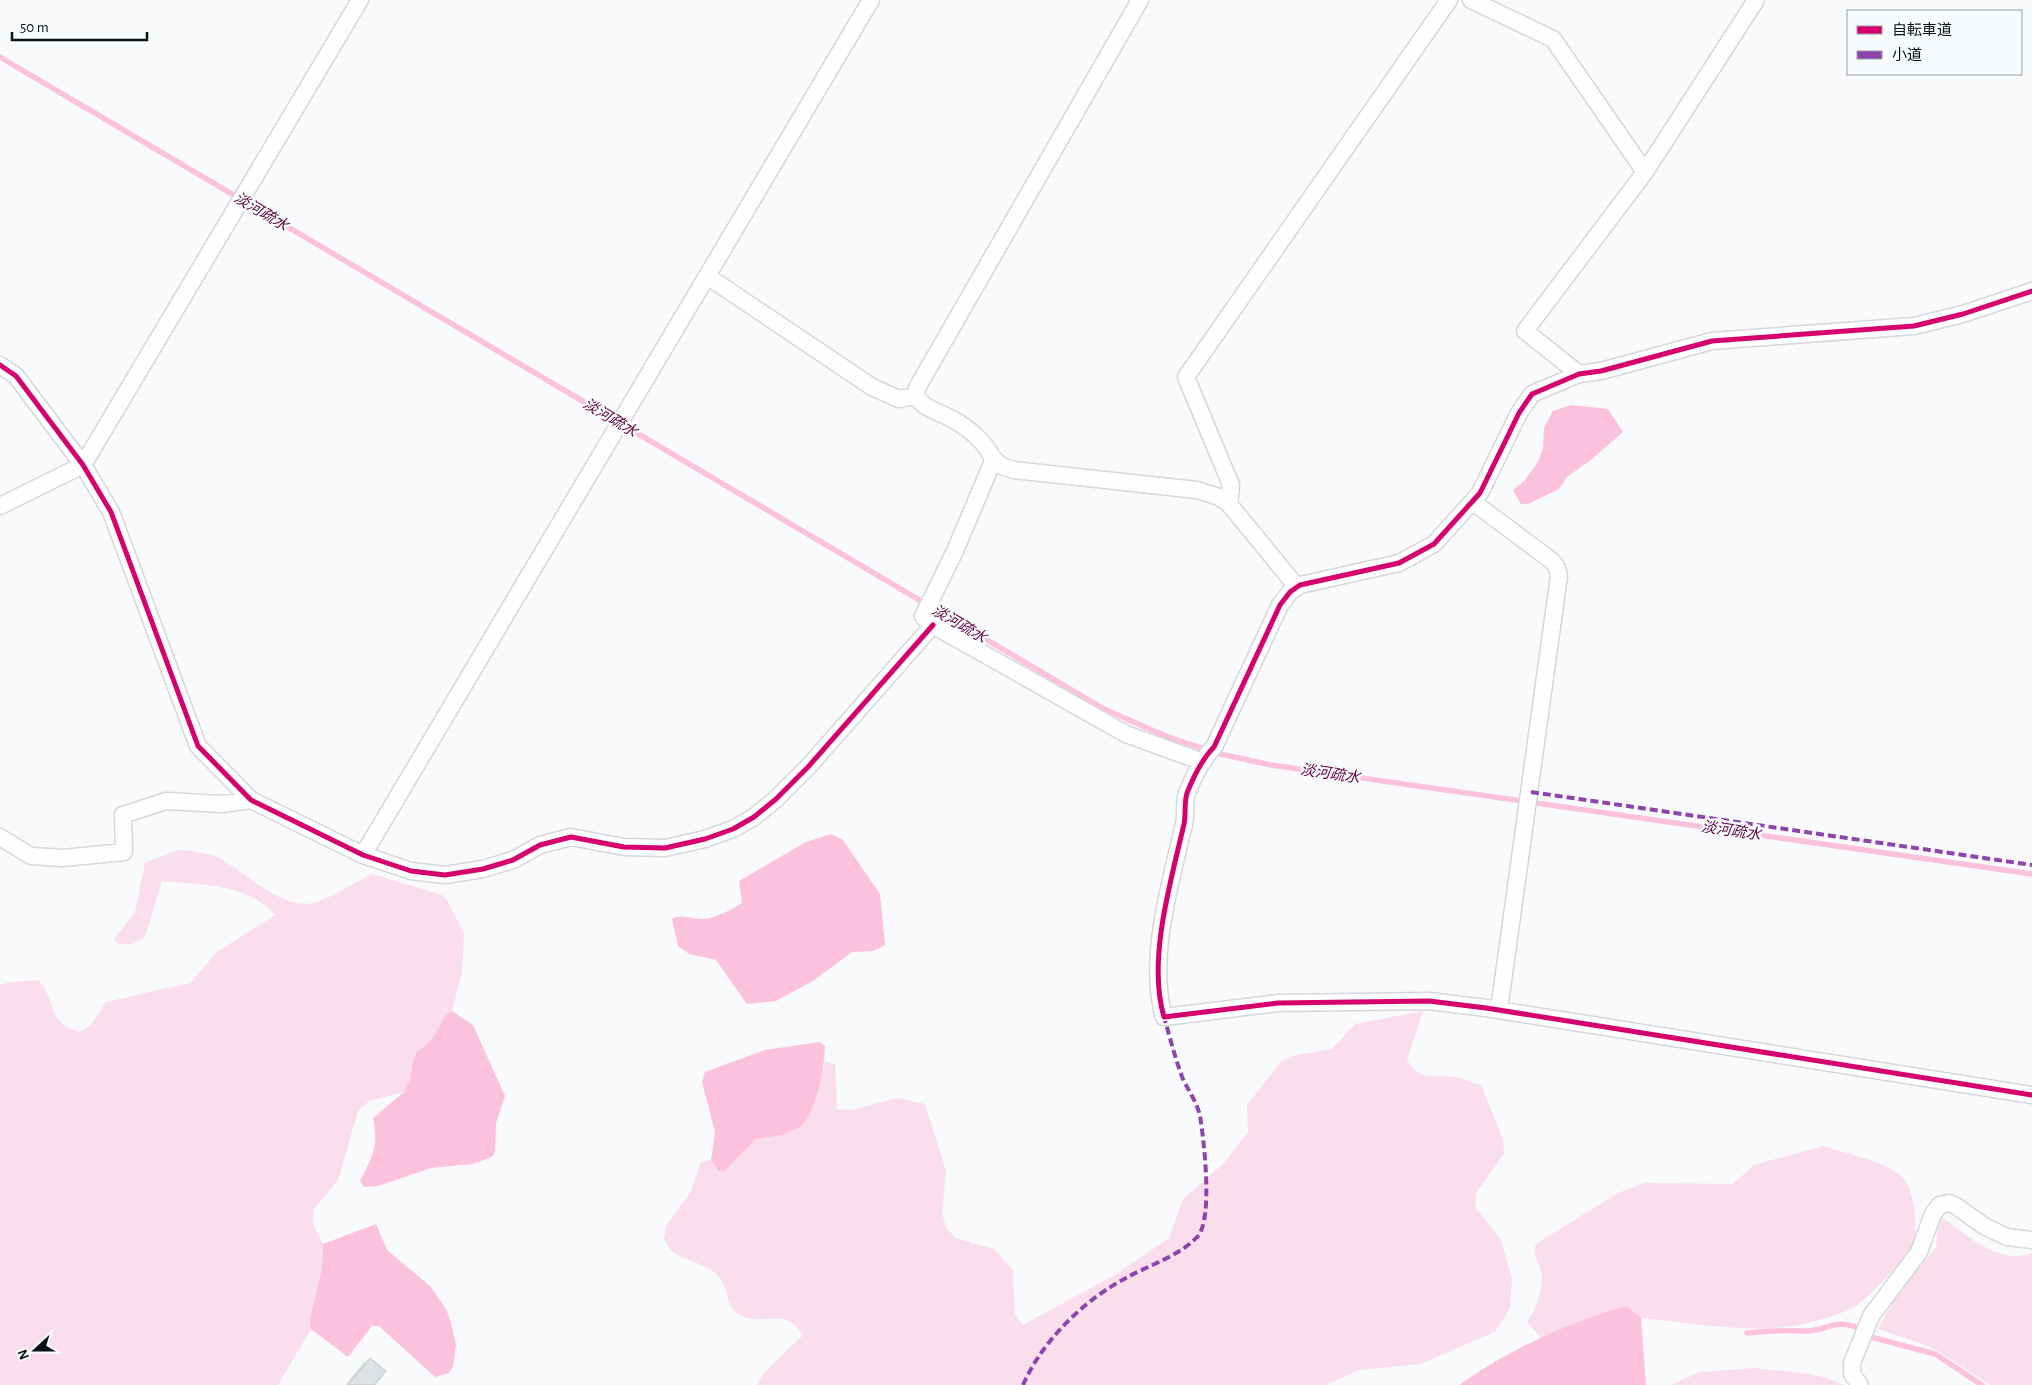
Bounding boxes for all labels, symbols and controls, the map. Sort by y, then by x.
scale bar [12,10,148,42]
legend [1847,10,2022,75]
text: 50 m [20,20,49,35]
text: 自転車道 [1892,22,1952,38]
text: 小道 [1892,47,1922,63]
water label: 淡河疏水 [231,189,293,235]
water label: 淡河疏水 [580,395,642,441]
water label: 淡河疏水 [929,602,991,646]
water label: 淡河疏水 [1299,761,1363,786]
water label: 淡河疏水 [1700,818,1764,843]
north arrow [10,1325,60,1375]
text: N [16,1347,32,1361]

